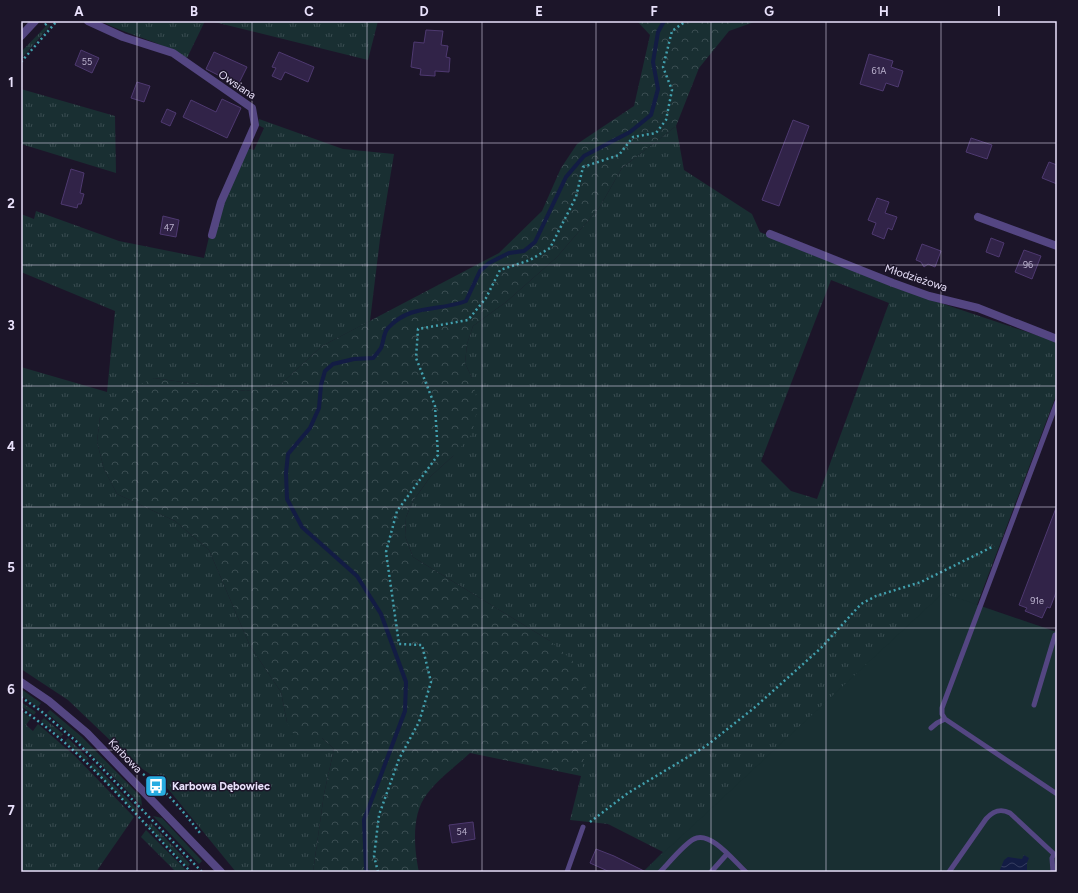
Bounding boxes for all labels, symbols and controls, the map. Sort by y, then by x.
text: A [74,4,84,19]
text: B [190,4,198,19]
text: C [304,4,314,19]
text: D [419,4,429,19]
text: E [535,4,543,19]
text: F [650,4,658,19]
text: G [764,4,774,19]
text: H [879,4,889,19]
text: I [997,4,1001,19]
house number: 55 [82,56,92,67]
house number: 61A [872,65,886,76]
street label: Owsiana [216,68,258,102]
text: 1 [8,75,14,90]
text: 2 [7,196,15,211]
house number: 47 [164,222,174,233]
house number: 96 [1023,259,1033,270]
street label: Młodzieżowa [883,262,949,294]
text: 3 [7,318,15,333]
text: 4 [7,439,15,454]
text: 5 [7,560,15,575]
house number: 91e [1030,595,1044,606]
text: 6 [7,682,15,697]
street label: Karbowa [105,736,145,776]
bus stop icon: Karbowa Dębowiec [143,773,169,799]
place label: Karbowa Dębowiec [172,780,270,793]
text: 7 [7,803,15,818]
house number: 54 [457,826,468,837]

